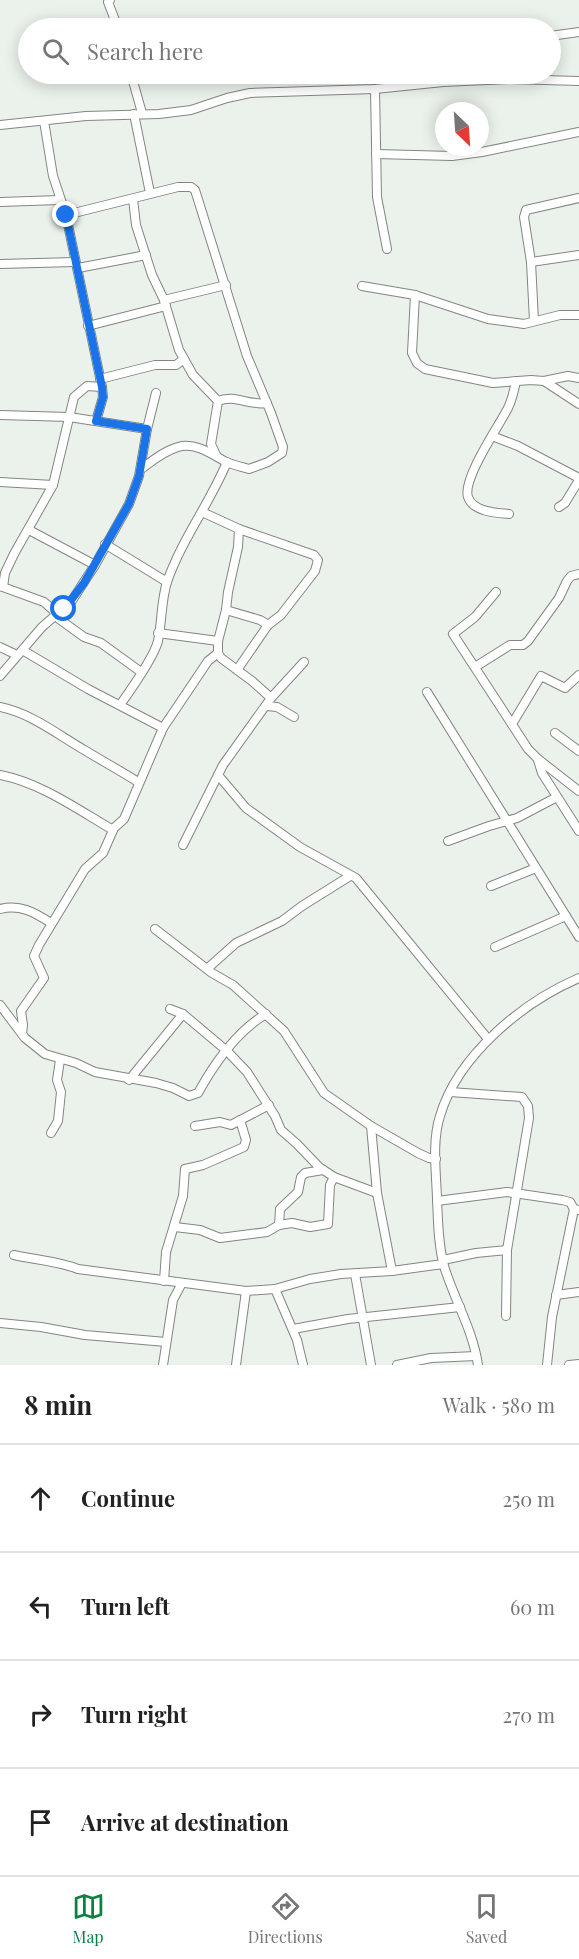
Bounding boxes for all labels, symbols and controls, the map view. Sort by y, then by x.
search box [18,18,561,84]
icon: search [39,35,72,68]
text: Search here [87,36,203,66]
north arrow [435,102,489,156]
route end [52,201,78,227]
route start [50,595,76,621]
text: 8 min [24,1387,92,1422]
text: Walk · 580 m [443,1391,555,1418]
icon: ahead [24,1482,57,1515]
text: Continue [81,1483,175,1513]
text: 250 m [502,1485,555,1512]
icon: left [24,1590,57,1623]
text: Turn left [81,1591,170,1621]
text: 60 m [510,1593,555,1620]
icon: right [24,1698,57,1731]
text: Turn right [81,1699,187,1729]
text: 270 m [503,1701,555,1728]
icon: arrive [24,1806,57,1839]
text: Arrive at destination [81,1807,289,1837]
tab: Map [72,1890,105,1947]
tab: Directions [248,1890,323,1947]
tab: Saved [466,1890,507,1947]

